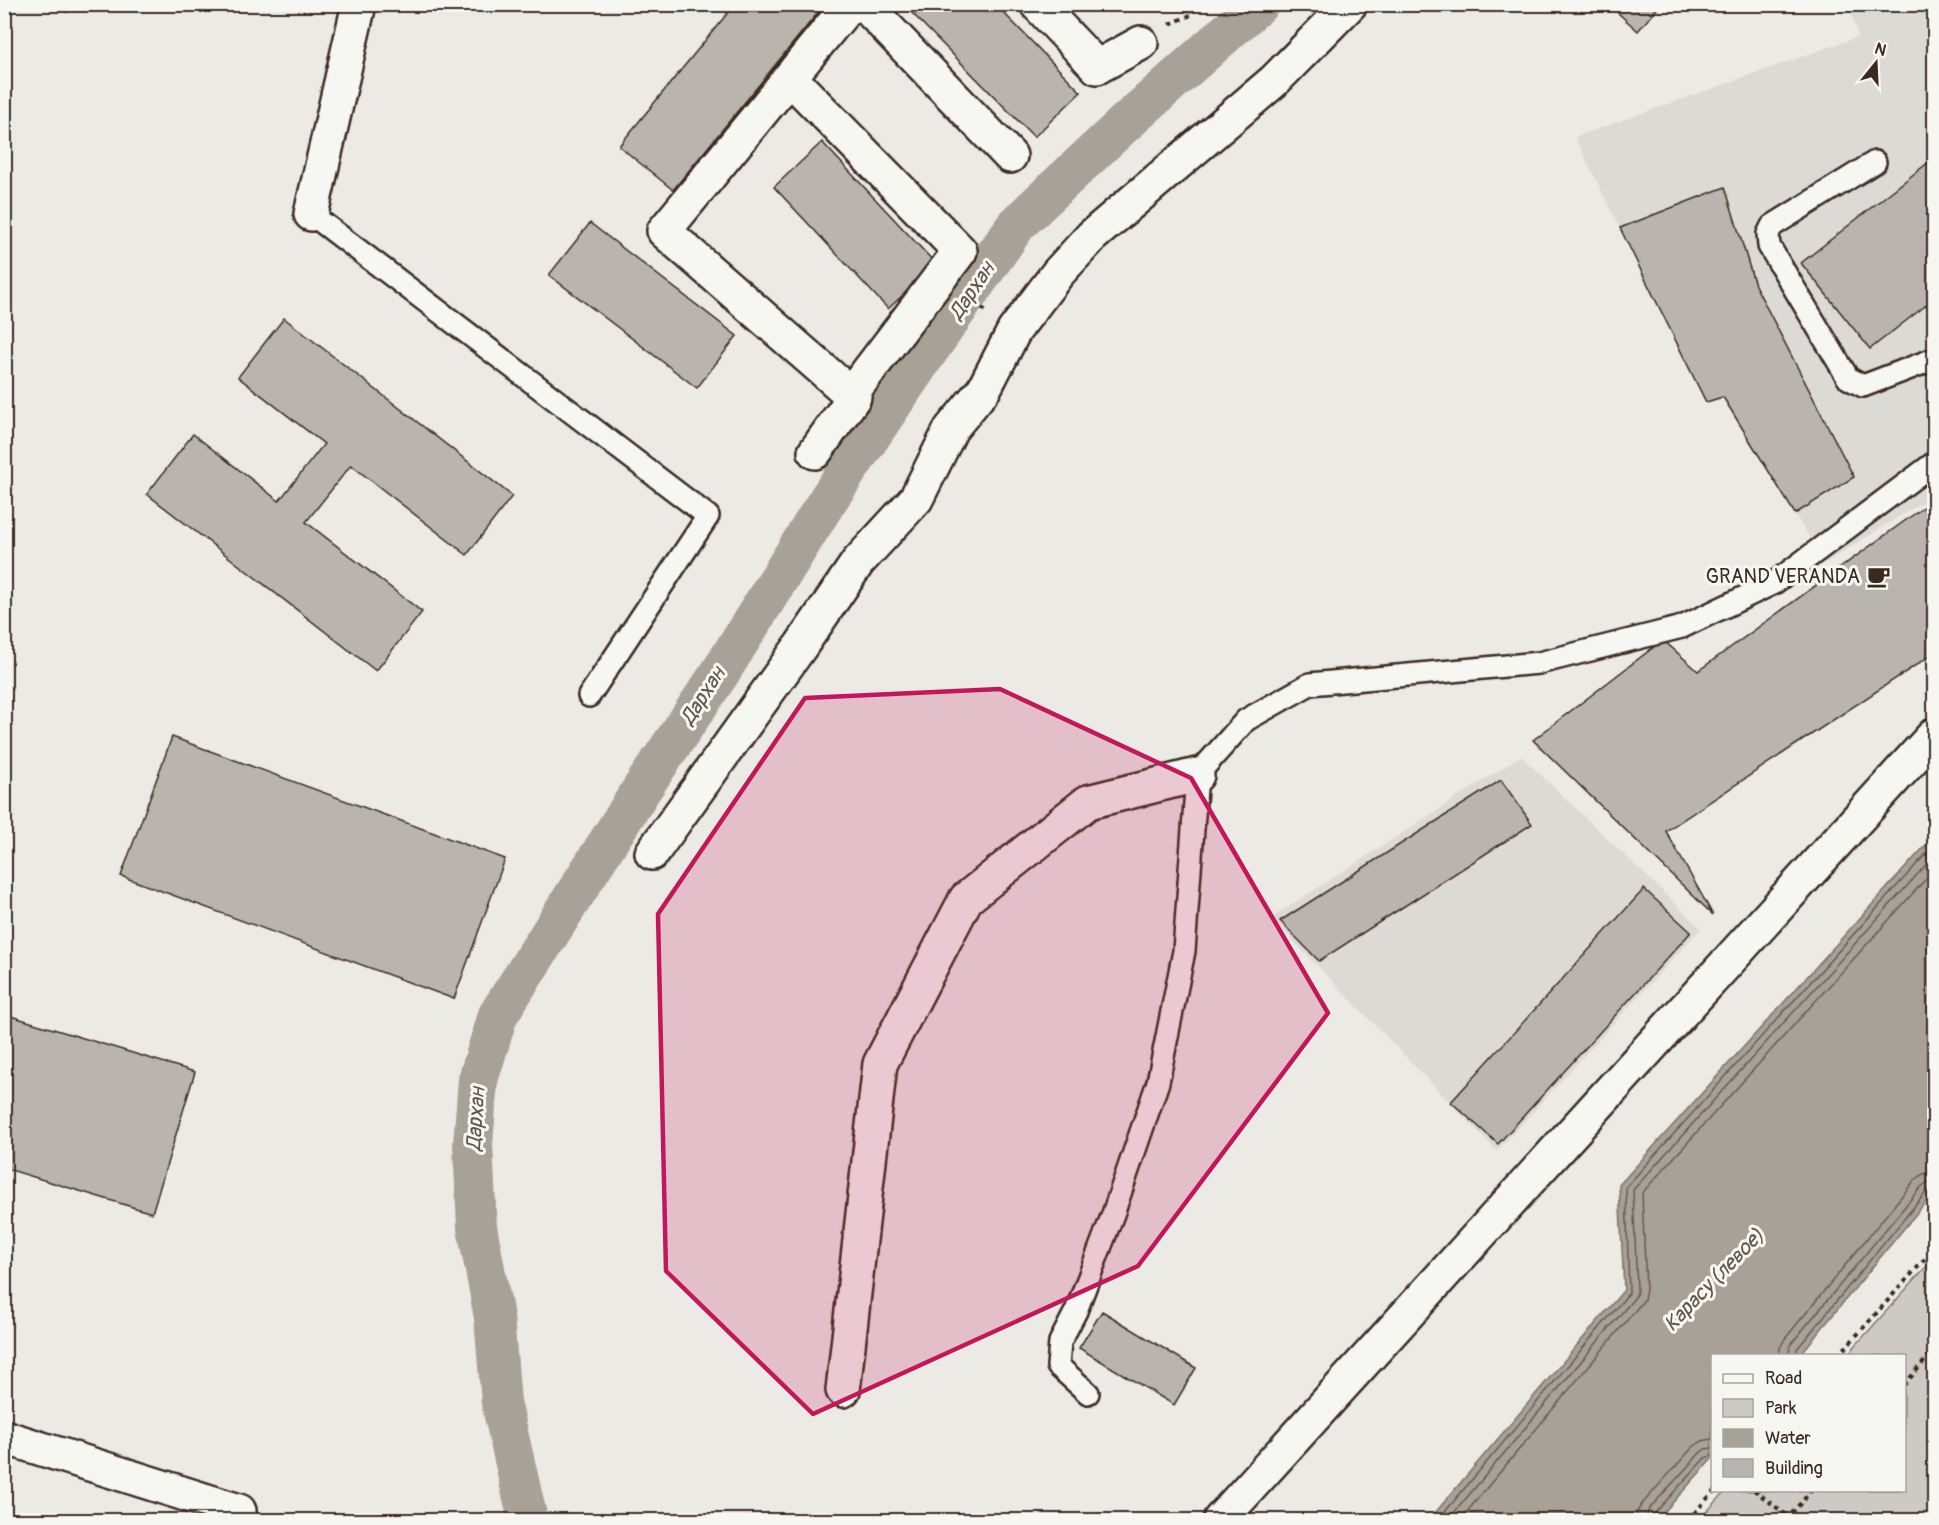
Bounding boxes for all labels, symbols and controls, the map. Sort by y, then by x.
north arrow [1846,33,1906,93]
text: N [1872,39,1889,61]
water label: Дархан [943,255,1002,326]
cafe icon: GRAND VERANDA [1865,563,1891,589]
place label: GRAND VERANDA [1706,564,1860,589]
water label: Дархан [674,660,733,731]
water label: Дархан [460,1084,492,1152]
water label: Карасу (левое) [1658,1223,1770,1337]
legend [1711,1354,1906,1492]
text: Road [1765,1367,1802,1390]
text: Park [1765,1397,1797,1420]
text: Water [1765,1427,1811,1450]
text: Building [1765,1457,1823,1480]

